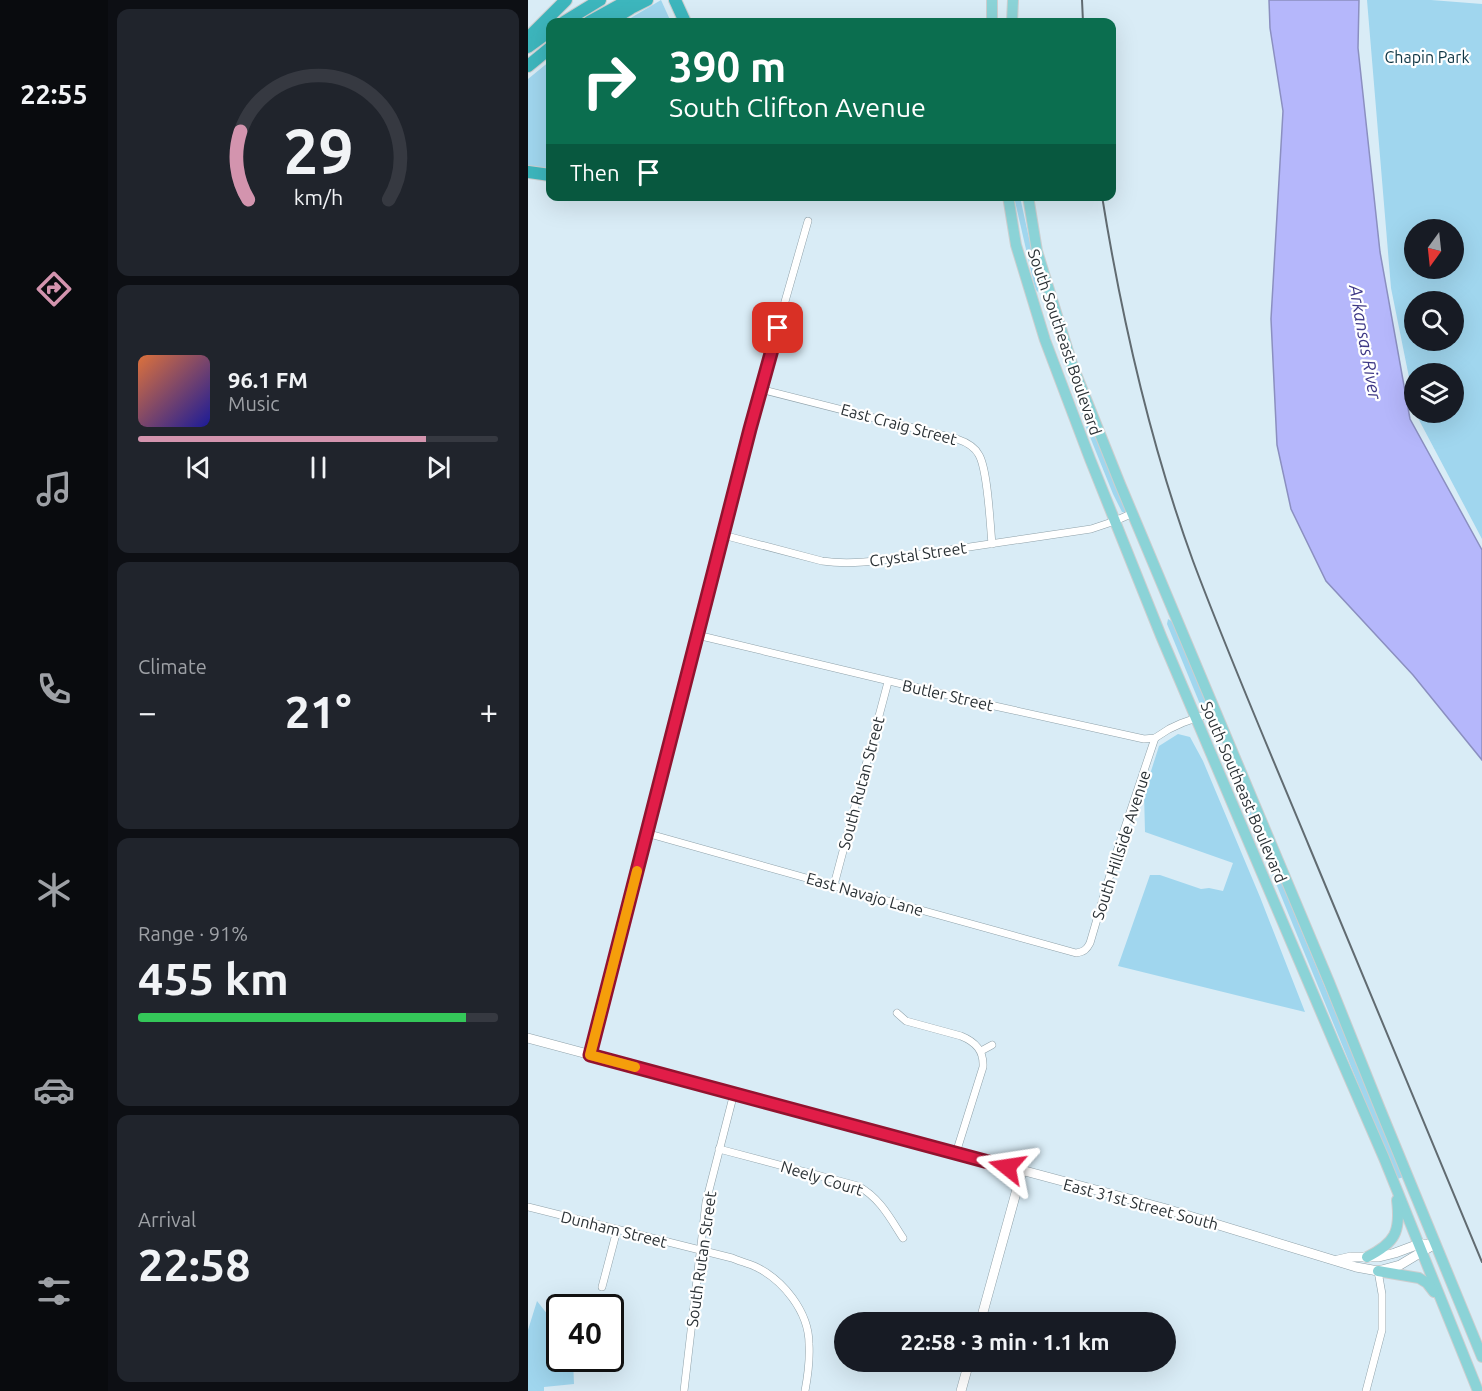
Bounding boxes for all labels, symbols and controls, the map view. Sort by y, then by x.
icon: right [570,42,648,120]
text: 390 m [669,43,786,90]
park label: Chapin Park [1384,48,1470,66]
text: 22:55 [20,79,88,109]
text: South Clifton Avenue [669,92,926,122]
text: 29 [283,116,353,186]
icon: arrive [632,156,665,189]
text: Then [570,160,620,185]
text: km/h [293,185,343,209]
north arrow [1404,219,1464,279]
map controls [1404,219,1464,423]
street label: South Southeast Boulevard [1025,247,1105,437]
icon: directions [33,268,75,310]
water label: Arkansas River [1346,282,1386,402]
button: search [1404,291,1464,351]
pin [752,302,803,353]
icon: arrive [761,311,794,344]
button: layers [1404,363,1464,423]
text: 96.1 FM [228,367,308,392]
text: Music [228,392,280,415]
street label: East Craig Street [839,400,960,448]
icon: previous [182,451,215,484]
icon: pause [302,451,335,484]
icon: next [422,451,455,484]
icon: music [33,468,75,510]
street label: Crystal Street [868,538,968,570]
text: Climate [138,655,207,678]
icon: phone [33,668,75,710]
street label: Butler Street [901,676,996,714]
text: 21° [285,686,351,737]
text: − [138,693,157,730]
text: + [479,693,498,730]
street label: South Southeast Boulevard [1198,699,1290,885]
street label: South Rutan Street [835,714,888,852]
street label: South Hillside Avenue [1088,768,1154,922]
icon: climate [33,869,75,911]
street label: East Navajo Lane [804,869,926,919]
text: Range · 91% [138,922,248,945]
text: 455 km [138,953,289,1004]
icon: car [33,1069,75,1111]
position arrow [975,1135,1039,1199]
street label: Neely Court [779,1157,866,1199]
street label: East 31st Street South [1062,1175,1220,1233]
street label: South Rutan Street [683,1189,720,1328]
street label: Dunham Street [559,1207,670,1251]
text: Arrival [138,1208,196,1231]
text: 22:58 [138,1239,251,1290]
icon: filters [33,1270,75,1312]
speed limit sign: 40 [546,1294,624,1372]
text: 22:58 · 3 min · 1.1 km [900,1329,1110,1354]

